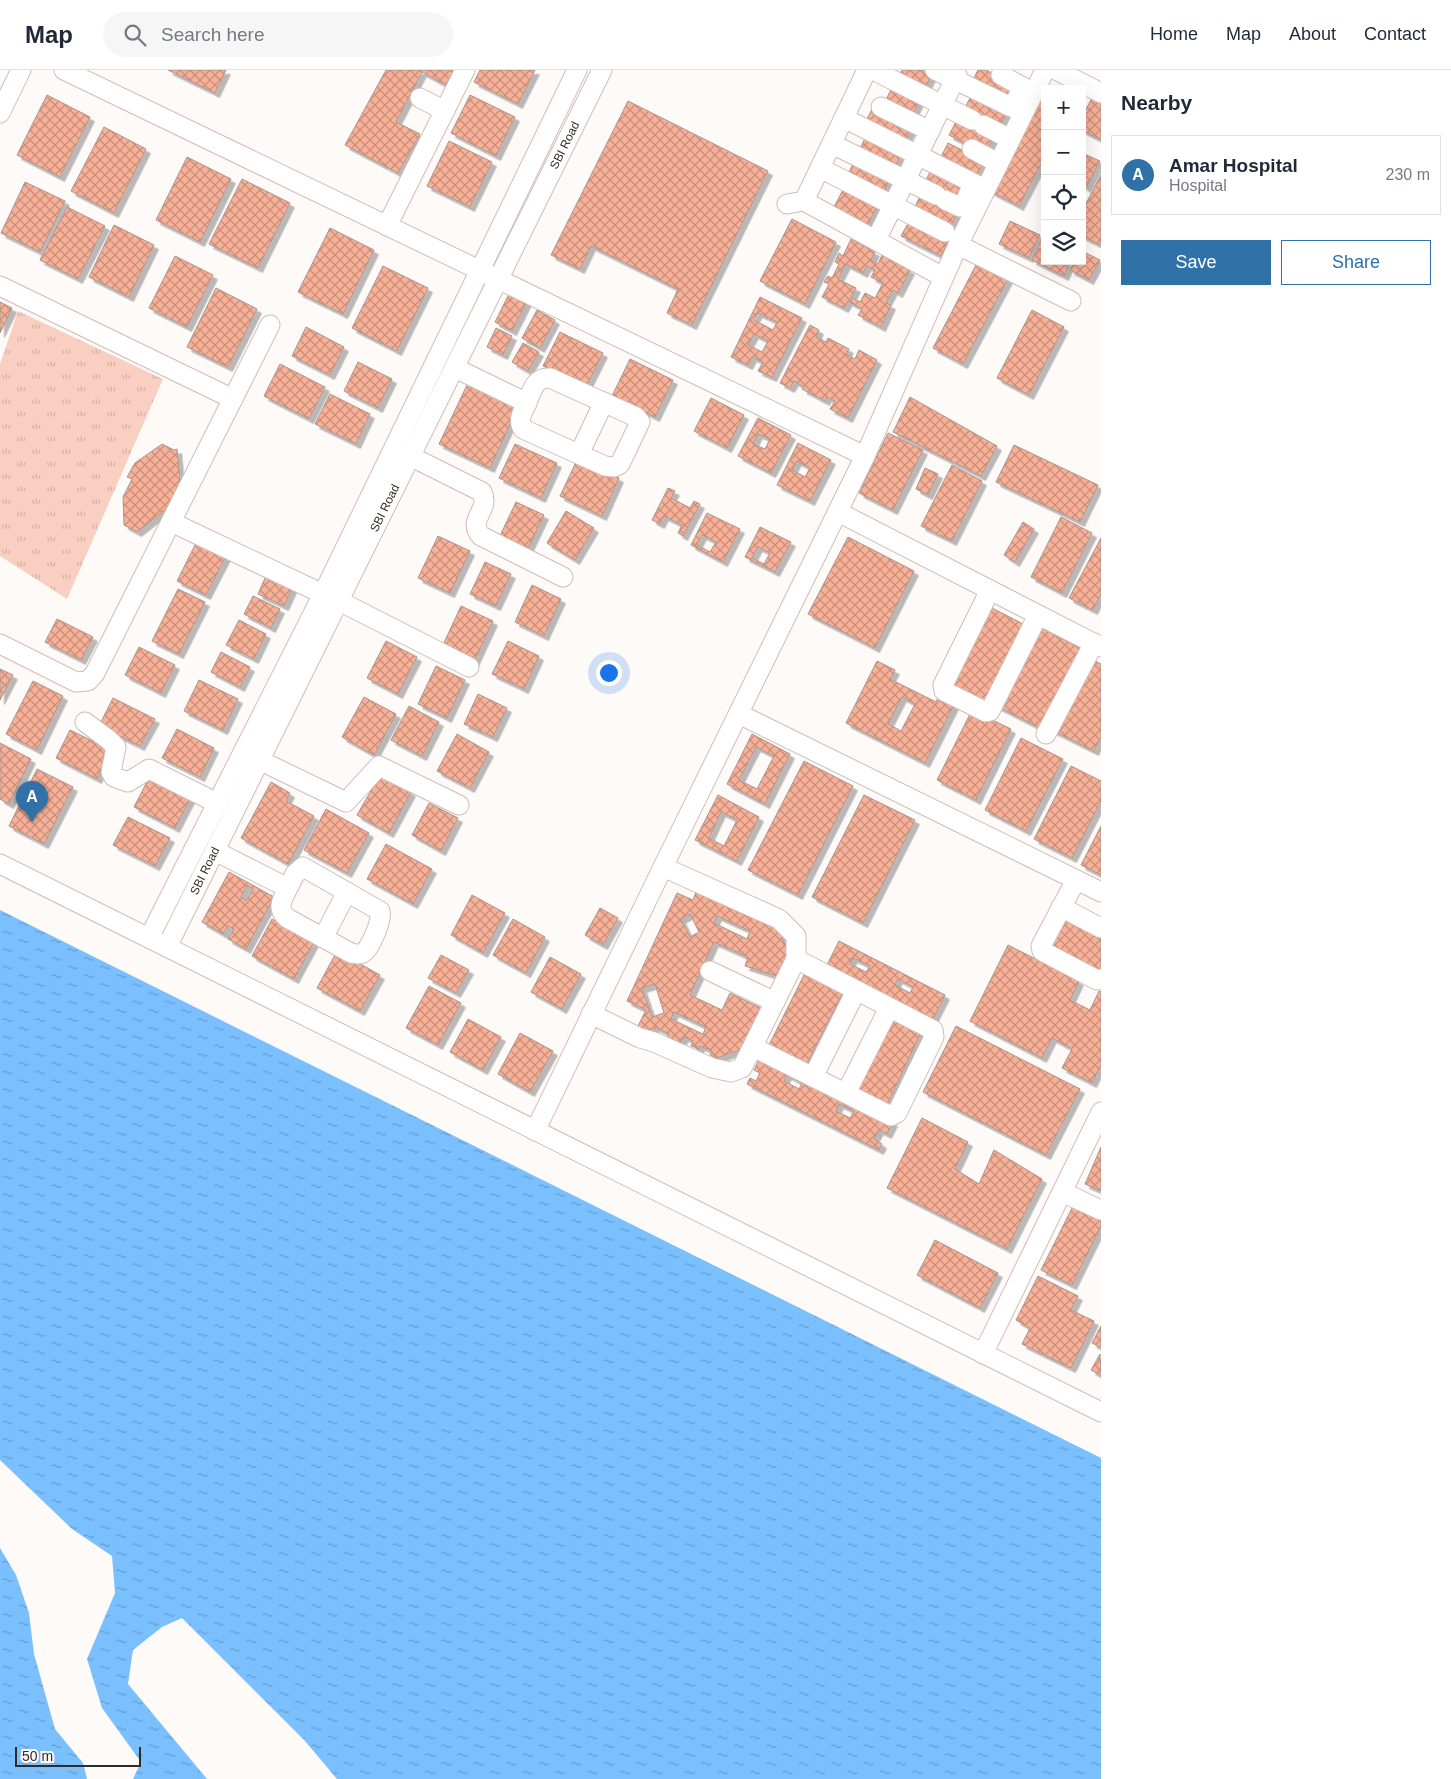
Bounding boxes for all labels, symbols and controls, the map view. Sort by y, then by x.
search box [103,12,453,57]
text: Map [25,21,73,48]
icon: search [121,21,149,49]
text: Search here [161,24,265,45]
text: Home [1150,24,1198,44]
text: Map [1226,24,1261,44]
text: About [1289,24,1336,44]
text: Contact [1364,24,1426,44]
map controls [1041,85,1086,265]
button: + [1041,85,1086,130]
text: Nearby [1121,91,1192,114]
street label: SBI Road [547,119,582,171]
button: − [1041,130,1086,175]
text: Amar Hospital [1169,155,1298,176]
text: A [1132,166,1144,183]
text: 230 m [1386,166,1430,183]
button: locate [1041,175,1086,220]
text: Hospital [1169,177,1227,194]
button: layers [1041,220,1086,265]
button: Save [1121,240,1271,285]
button: Share [1281,240,1431,285]
street label: SBI Road [367,482,402,534]
your location [596,660,622,686]
pin: A [16,781,48,822]
street label: SBI Road [187,845,222,897]
scale bar [15,1744,141,1767]
text: 50 m [22,1748,53,1764]

